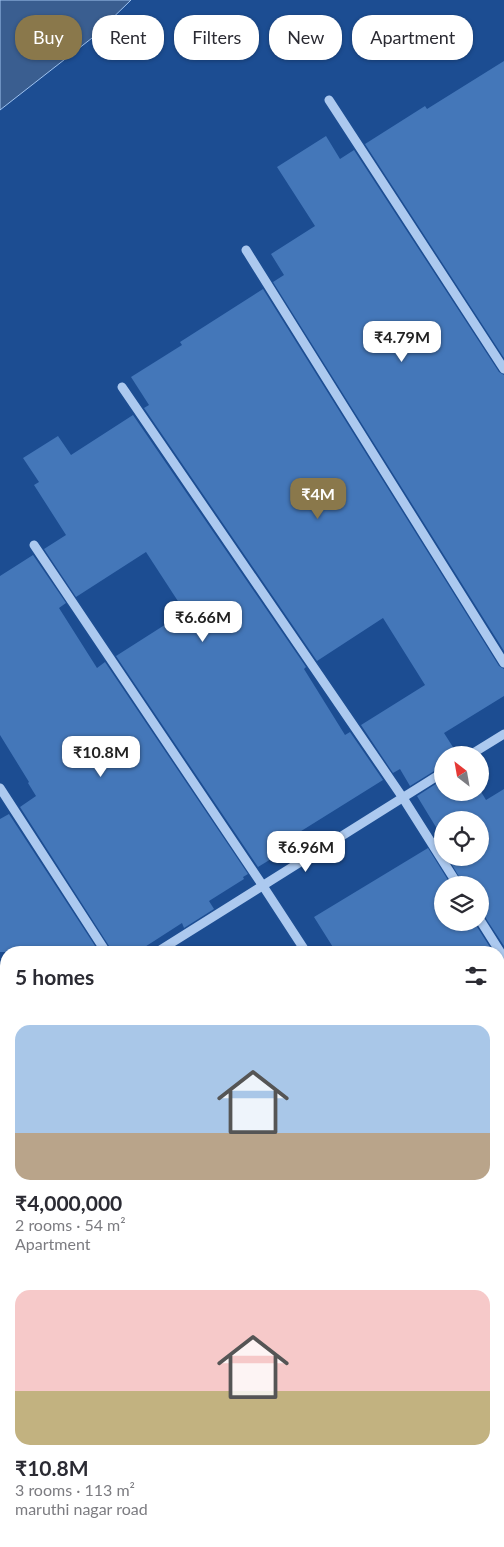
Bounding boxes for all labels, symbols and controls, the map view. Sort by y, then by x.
chip: Buy [15,15,82,60]
chip: Rent [92,15,164,60]
chip: Filters [174,15,259,60]
chip: New [269,15,342,60]
chip: Apartment [352,15,473,60]
pin: ₹4.79M [361,320,443,363]
text: ₹4.79M [374,327,430,346]
pin: ₹4M [294,478,342,520]
text: ₹4M [301,484,335,503]
pin: ₹6.66M [162,600,244,643]
text: ₹6.66M [175,607,231,626]
pin: ₹10.8M [60,736,142,778]
text: ₹10.8M [73,742,129,761]
north arrow [434,746,489,801]
map controls [434,746,489,931]
button: locate [434,811,489,866]
pin: ₹6.96M [265,830,347,873]
text: ₹6.96M [278,837,334,856]
button: layers [434,876,489,931]
icon: filters [462,962,490,990]
text: 5 homes [15,964,94,989]
icon: home [208,1057,298,1147]
text: ₹4,000,000 [15,1190,122,1215]
text: 2 rooms · 54 m² [15,1215,126,1234]
text: Apartment [15,1234,90,1253]
icon: home [208,1322,298,1412]
text: ₹10.8M [15,1455,89,1480]
text: 3 rooms · 113 m² [15,1480,135,1499]
text: maruthi nagar road [15,1499,148,1518]

